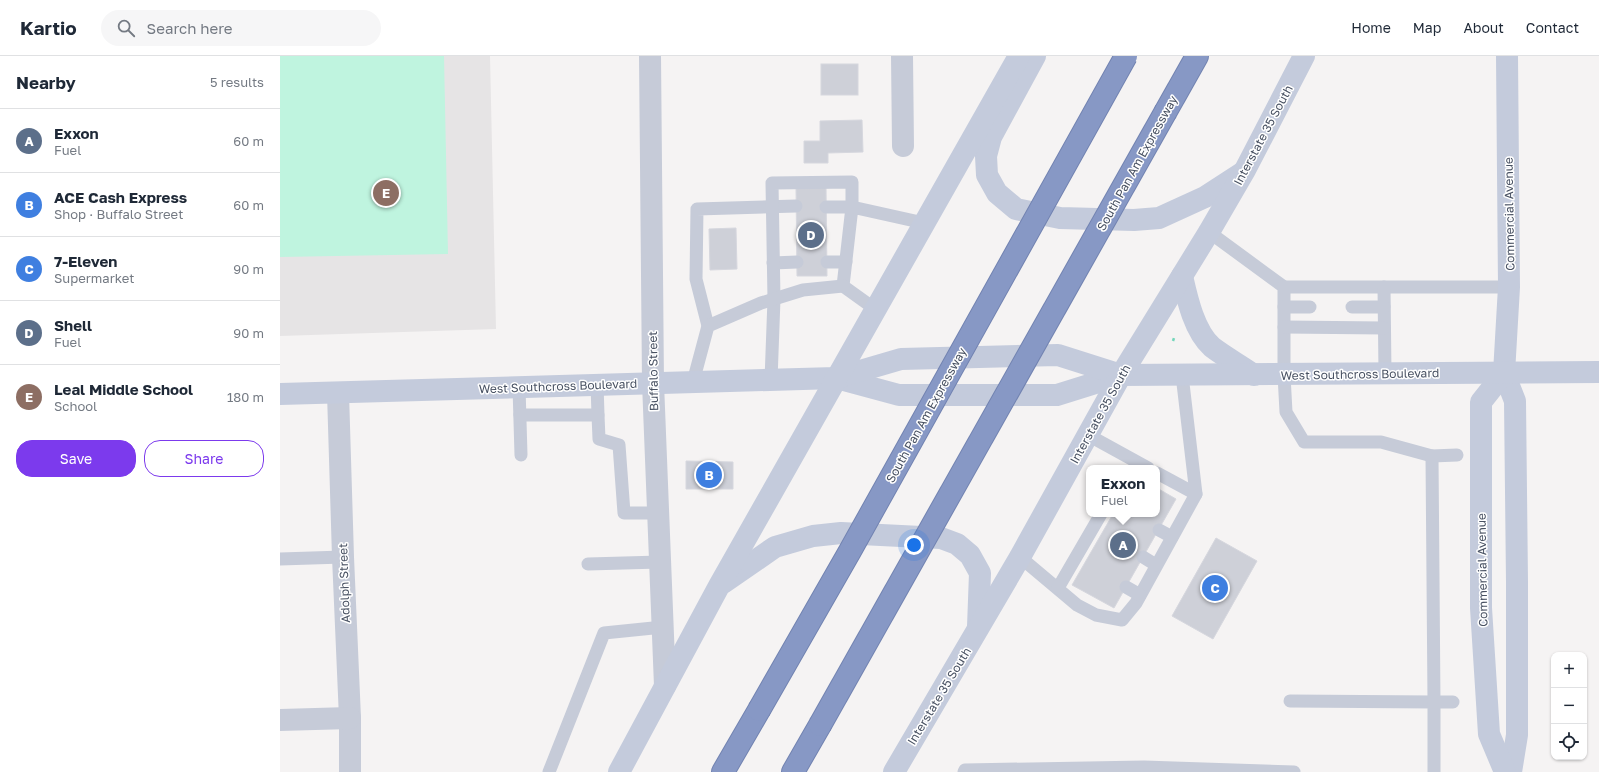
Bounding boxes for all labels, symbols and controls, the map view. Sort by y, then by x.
search box [101,10,381,46]
text: Kartio [20,16,77,39]
icon: search [115,17,137,39]
text: Search here [147,19,233,37]
text: Home [1351,19,1391,36]
text: Map [1413,19,1441,36]
text: About [1463,19,1504,36]
text: Contact [1526,19,1579,36]
text: Nearby [16,72,76,93]
text: 5 results [210,74,264,90]
street label: Interstate 35 South [1230,82,1296,188]
street label: South Pan Am Expressway [1094,93,1181,233]
text: Exxon [54,124,99,142]
text: A [24,133,34,149]
text: 60 m [233,133,264,149]
text: Fuel [54,142,81,158]
street label: Commercial Avenue [1501,157,1517,271]
pin: E [373,178,399,208]
text: ACE Cash Express [54,188,187,206]
text: B [24,197,34,213]
text: 60 m [233,197,264,213]
text: Shop · Buffalo Street [54,206,183,222]
pin: D [798,220,824,250]
text: 7-Eleven [54,252,117,270]
text: C [24,261,34,277]
text: 90 m [233,261,264,277]
text: Supermarket [54,270,135,286]
text: Shell [54,316,92,334]
text: D [24,325,34,341]
text: 90 m [233,325,264,341]
street label: Buffalo Street [645,331,661,411]
text: Fuel [54,334,81,350]
street label: South Pan Am Expressway [883,345,970,485]
street label: Interstate 35 South [1066,362,1134,466]
street label: West Southcross Boulevard [1281,365,1439,383]
street label: West Southcross Boulevard [479,376,637,396]
text: Leal Middle School [54,380,193,398]
text: E [25,389,33,405]
text: 180 m [227,389,264,405]
text: School [54,398,97,414]
button: Save [16,440,136,477]
button: Share [144,440,264,477]
pin: B [696,460,722,490]
popup [1086,465,1160,517]
text: Exxon [1101,474,1145,492]
text: Fuel [1101,492,1128,508]
street label: Commercial Avenue [1474,513,1490,627]
pin: A [1110,530,1136,560]
your location [904,535,924,555]
street label: Adolph Street [335,543,353,623]
pin: C [1202,573,1228,603]
street label: Interstate 35 South [904,644,974,748]
map controls [1551,652,1587,760]
button: + [1551,652,1587,688]
button: − [1551,688,1587,724]
button: locate [1551,724,1587,760]

